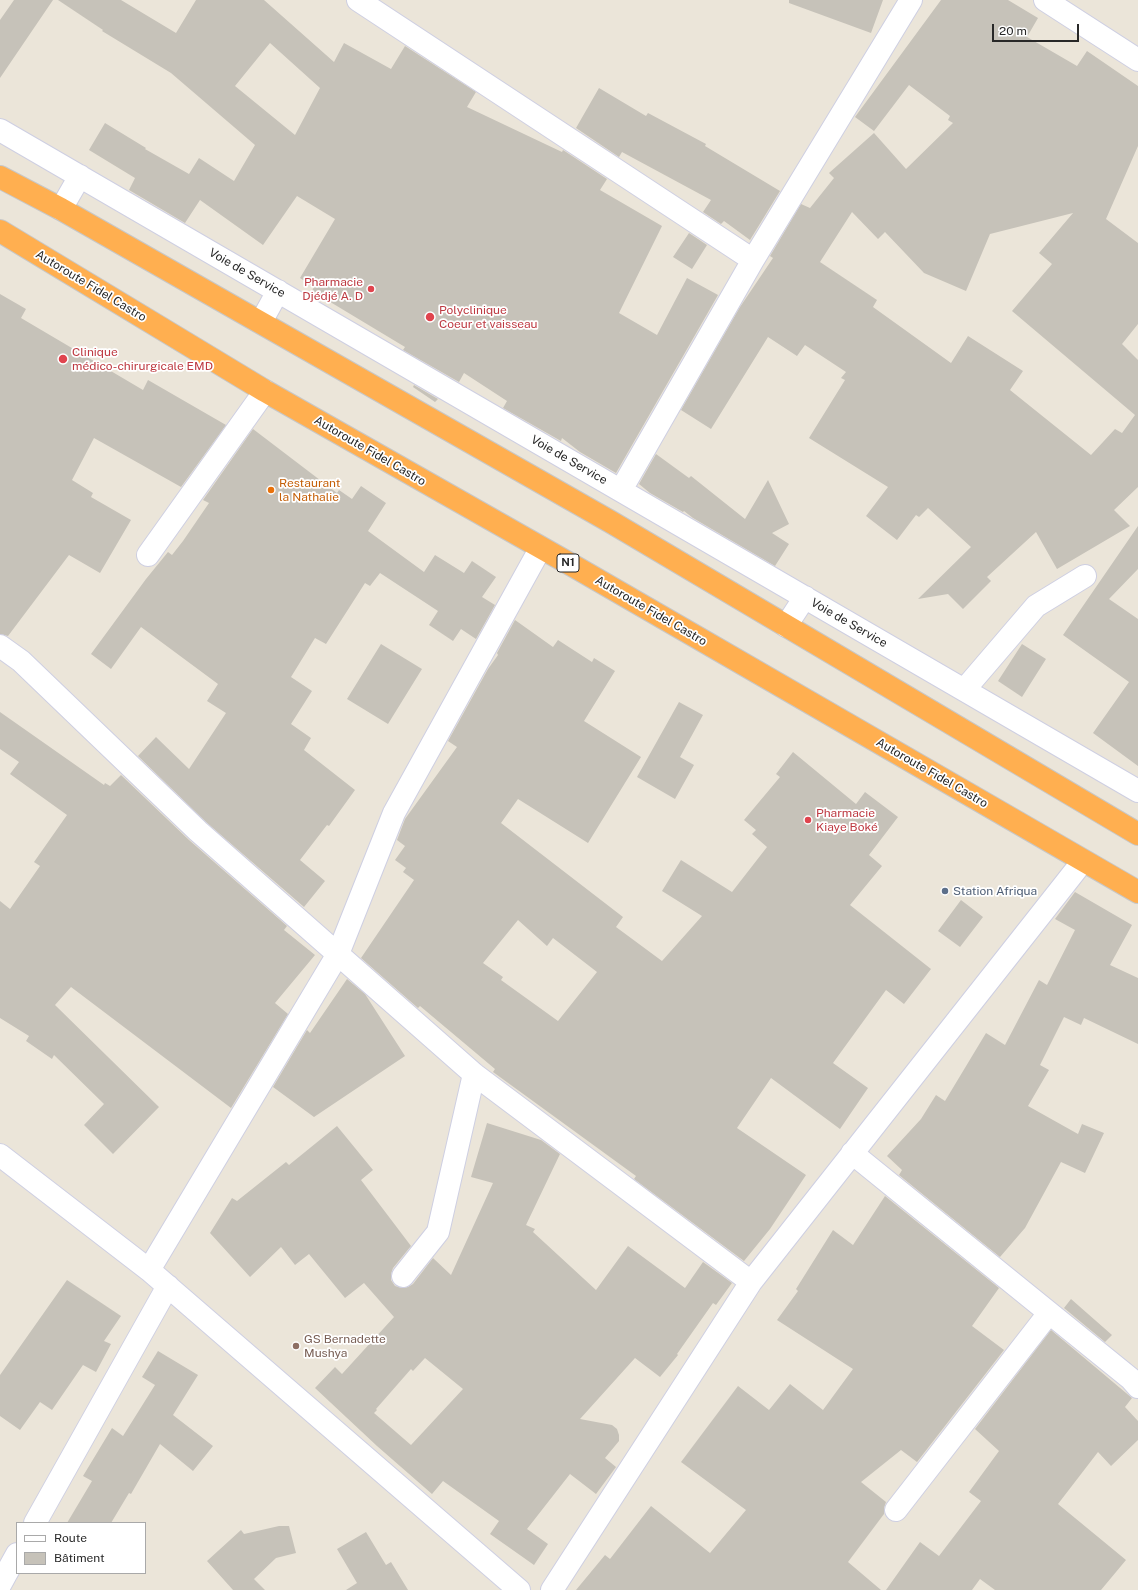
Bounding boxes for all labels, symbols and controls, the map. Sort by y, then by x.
scale bar [994,16,1081,42]
text: 20 m [999,24,1027,38]
street label: Voie de Service [206,245,288,301]
street label: Autoroute Fidel Castro [33,247,149,325]
place label: Pharmacie Djédjé A. D [302,275,363,303]
marker: Pharmacie Djédjé A. D [366,284,376,294]
place label: Polyclinique Coeur et vaisseau [439,303,538,331]
marker: Polyclinique Coeur et vaisseau [424,311,436,323]
place label: Clinique médico-chirurgicale EMD [72,345,213,373]
marker: Clinique médico-chirurgicale EMD [57,353,69,365]
street label: Autoroute Fidel Castro [312,413,428,489]
street label: Voie de Service [528,432,610,488]
place label: Restaurant la Nathalie [279,476,340,504]
marker: Restaurant la Nathalie [266,485,276,495]
road number: N1 [557,554,579,572]
street label: Autoroute Fidel Castro [593,573,709,649]
street label: Voie de Service [808,595,890,651]
street label: Autoroute Fidel Castro [874,735,990,811]
place label: Pharmacie Kiaye Boké [816,806,878,834]
marker: Pharmacie Kiaye Boké [803,815,813,825]
place label: Station Afriqua [953,884,1037,898]
marker: Station Afriqua [940,886,950,896]
place label: GS Bernadette Mushya [304,1332,386,1360]
marker: GS Bernadette Mushya [291,1341,301,1351]
legend [16,1522,146,1574]
text: Route [54,1531,87,1545]
text: Bâtiment [54,1551,105,1565]

